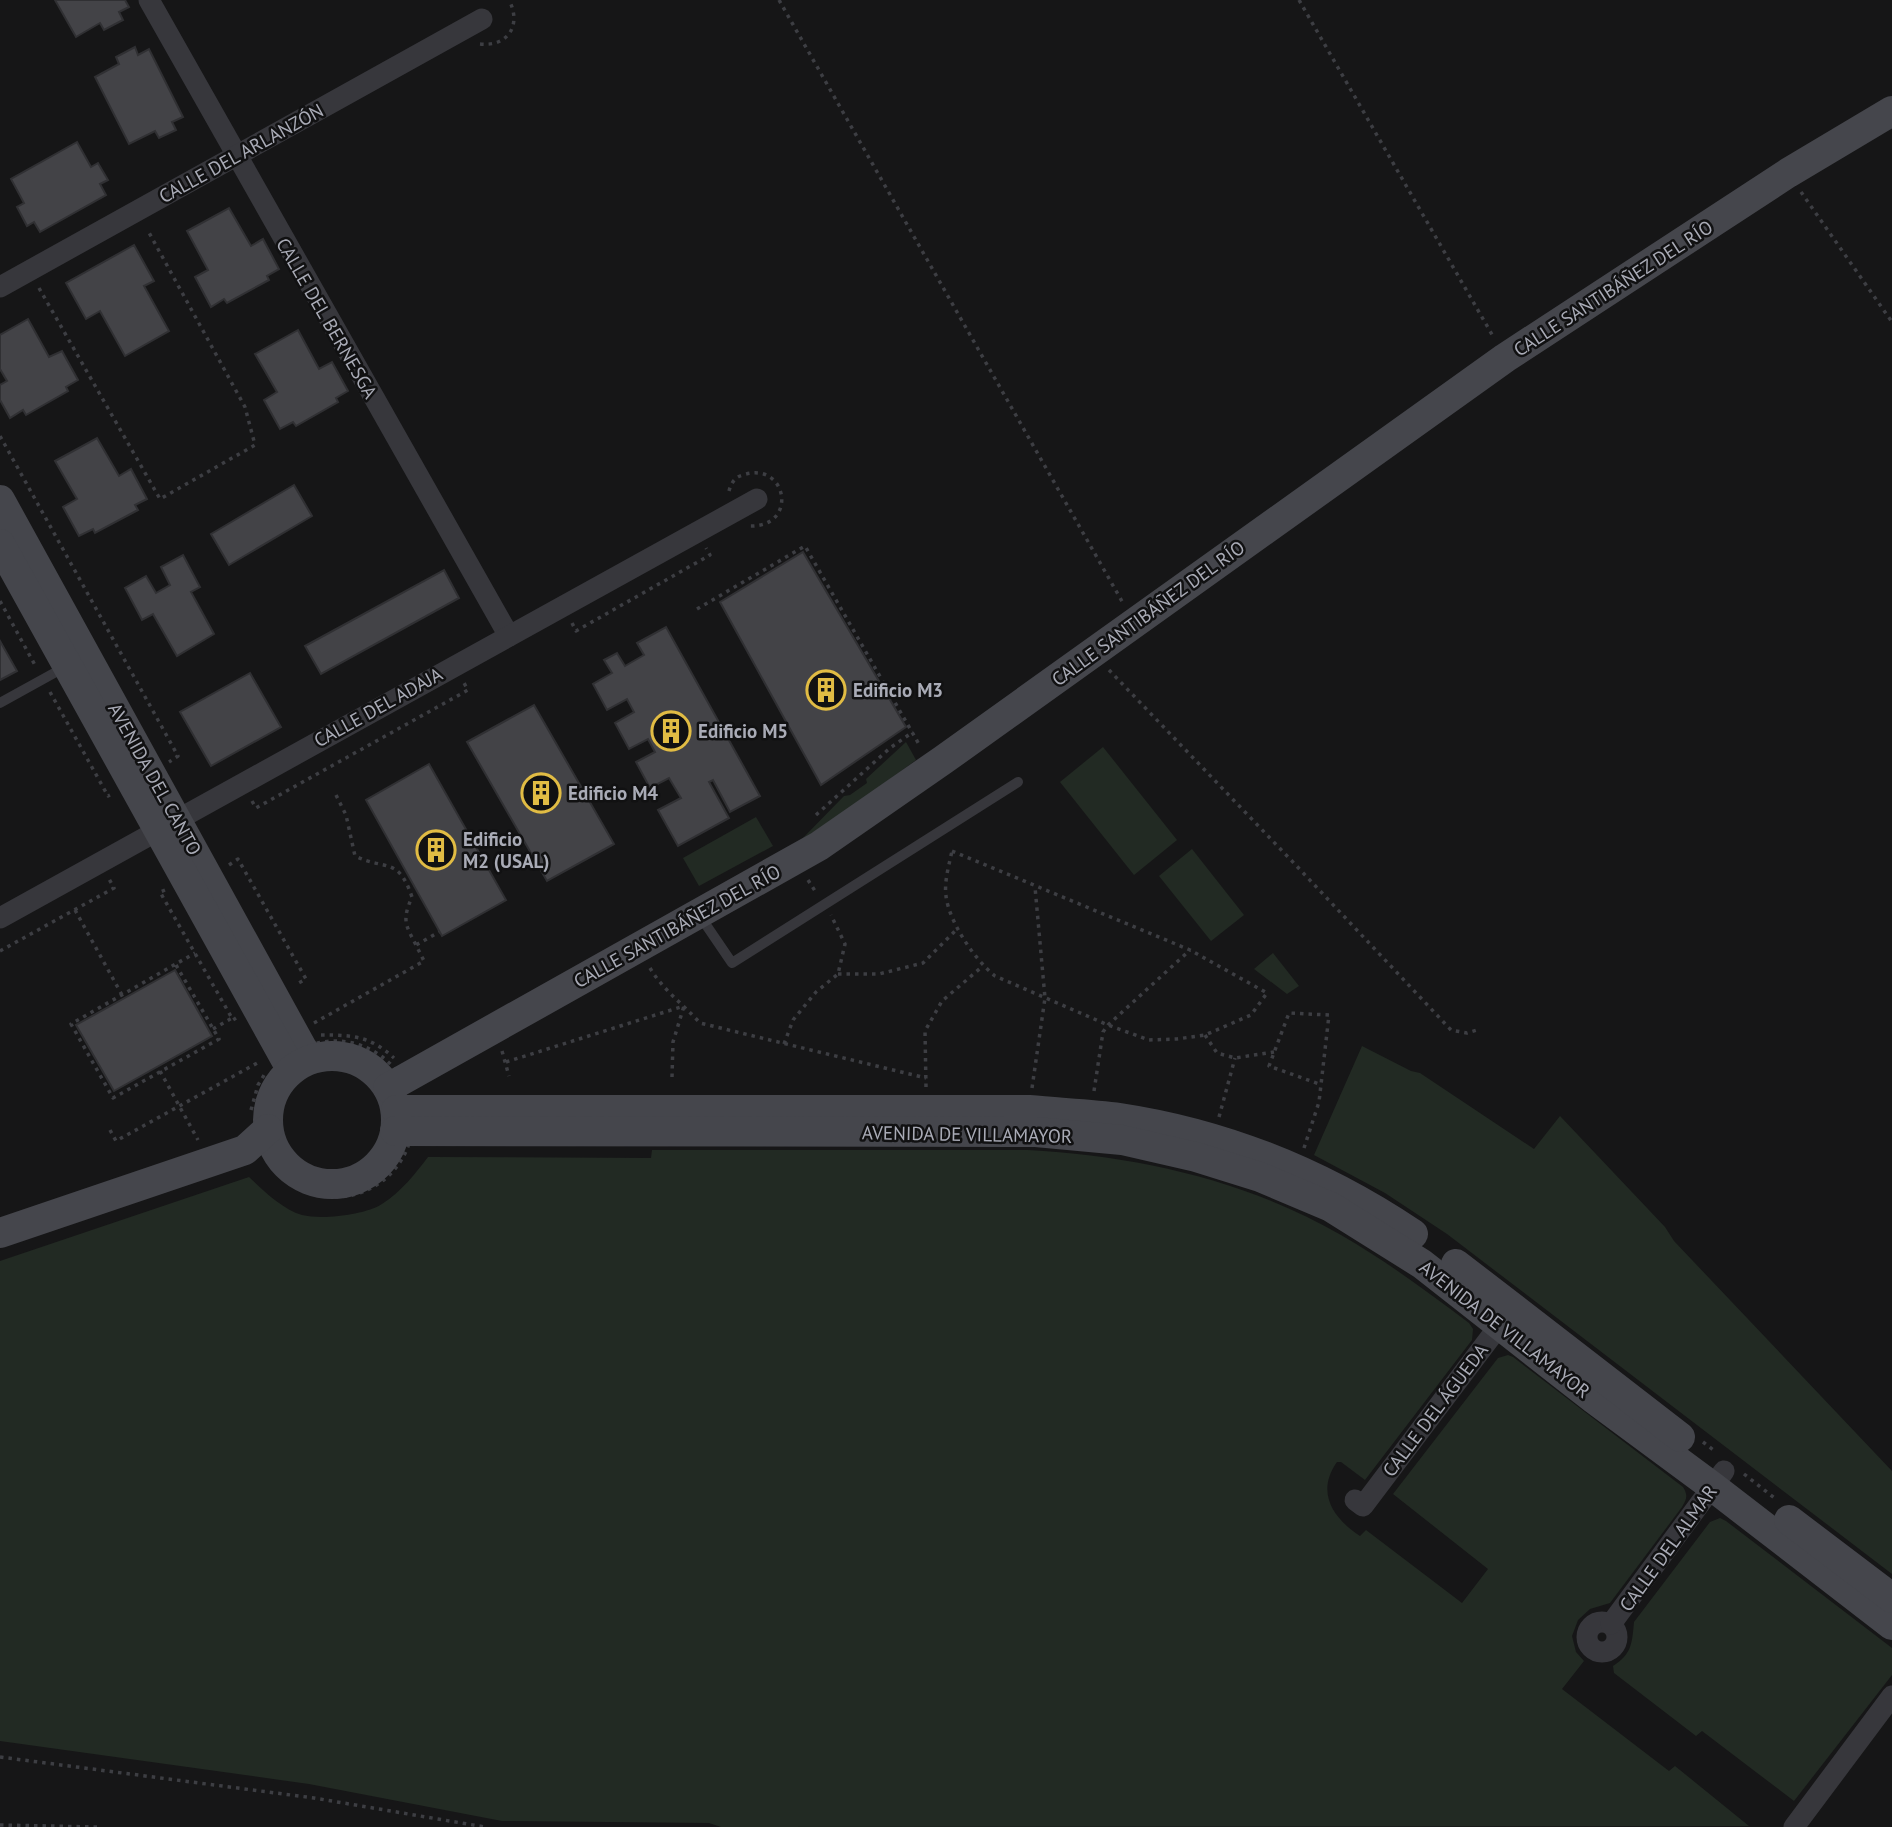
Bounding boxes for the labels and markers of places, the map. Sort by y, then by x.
building icon: Edificio M3 [805,669,847,711]
place label: Edificio M3 [853,678,943,702]
building icon: Edificio M5 [650,710,692,752]
place label: Edificio M5 [698,719,788,743]
building icon: Edificio M4 [520,772,562,814]
place label: Edificio M4 [568,781,658,805]
place label: Edificio M2 (USAL) [463,827,549,873]
building icon: Edificio M2 (USAL) [415,829,457,871]

